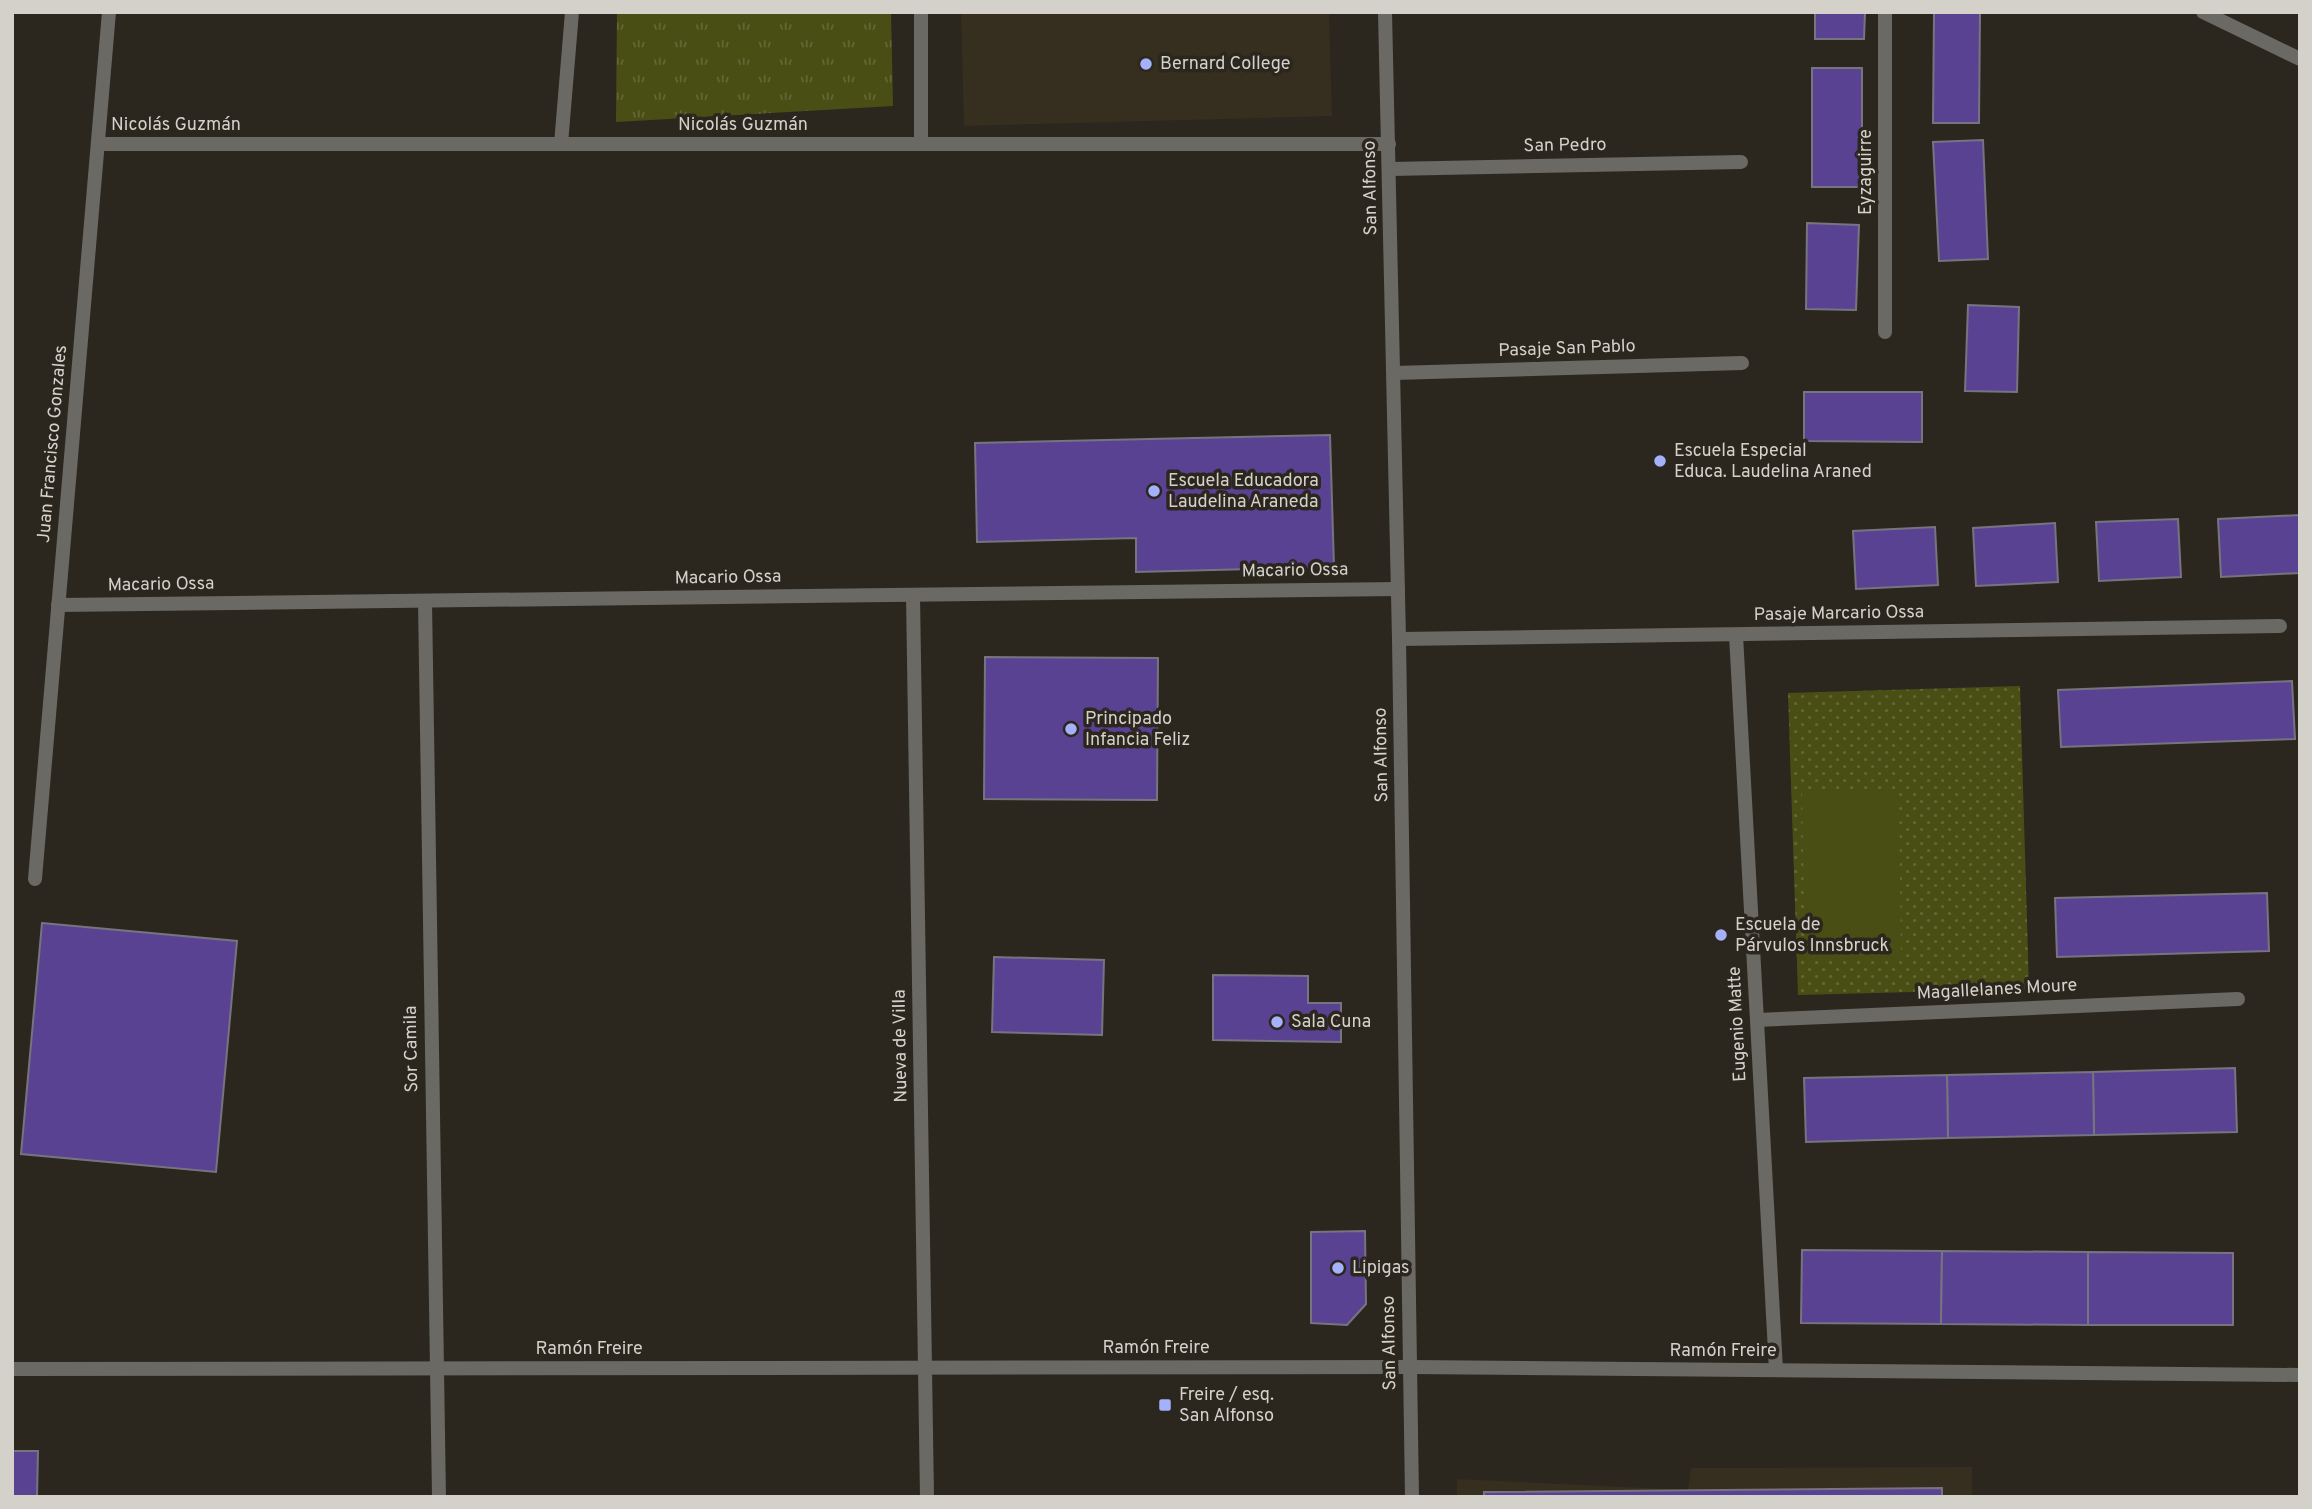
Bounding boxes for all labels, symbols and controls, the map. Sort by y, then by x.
place label: Bernard College [1160,53,1291,76]
marker: Bernard College [1138,56,1154,72]
street label: Nicolás Guzmán [111,114,241,137]
street label: Nicolás Guzmán [678,114,808,137]
street label: Eyzaguirre [1855,129,1878,215]
street label: San Pedro [1523,134,1607,158]
street label: San Alfonso [1359,140,1383,236]
street label: Pasaje San Pablo [1498,335,1636,363]
street label: Juan Francisco Gonzales [33,344,73,544]
place label: Escuela Especial Educa. Laudelina Araned [1674,440,1872,484]
marker: Escuela Especial Educa. Laudelina Araned [1652,453,1668,469]
place label: Escuela Educadora Laudelina Araneda [1168,470,1319,514]
marker: Escuela Educadora Laudelina Araneda [1146,483,1162,499]
street label: Macario Ossa [1241,559,1349,583]
street label: Macario Ossa [674,566,782,590]
street label: Macario Ossa [107,573,215,597]
street label: Pasaje Marcario Ossa [1754,601,1924,627]
street label: San Alfonso [1370,707,1394,803]
place label: Principado Infancia Feliz [1085,708,1190,752]
marker: Principado Infancia Feliz [1063,721,1079,737]
place label: Escuela de Párvulos Innsbruck [1735,914,1889,958]
marker: Escuela de Párvulos Innsbruck [1713,927,1729,943]
street label: Eugenio Matte [1723,966,1753,1082]
street label: Magallelanes Moure [1916,974,2078,1006]
street label: Nueva de Villa [889,989,913,1103]
street label: Sor Camila [400,1005,424,1093]
place label: Sala Cuna [1291,1011,1371,1034]
marker: Sala Cuna [1269,1014,1285,1030]
place label: Lipigas [1352,1257,1410,1280]
marker: Lipigas [1330,1260,1346,1276]
street label: San Alfonso [1378,1295,1402,1391]
street label: Ramón Freire [1102,1337,1210,1360]
street label: Ramón Freire [535,1338,643,1361]
street label: Ramón Freire [1669,1340,1777,1363]
place label: Freire / esq. San Alfonso [1179,1384,1274,1428]
marker: Freire / esq. San Alfonso [1157,1397,1173,1413]

